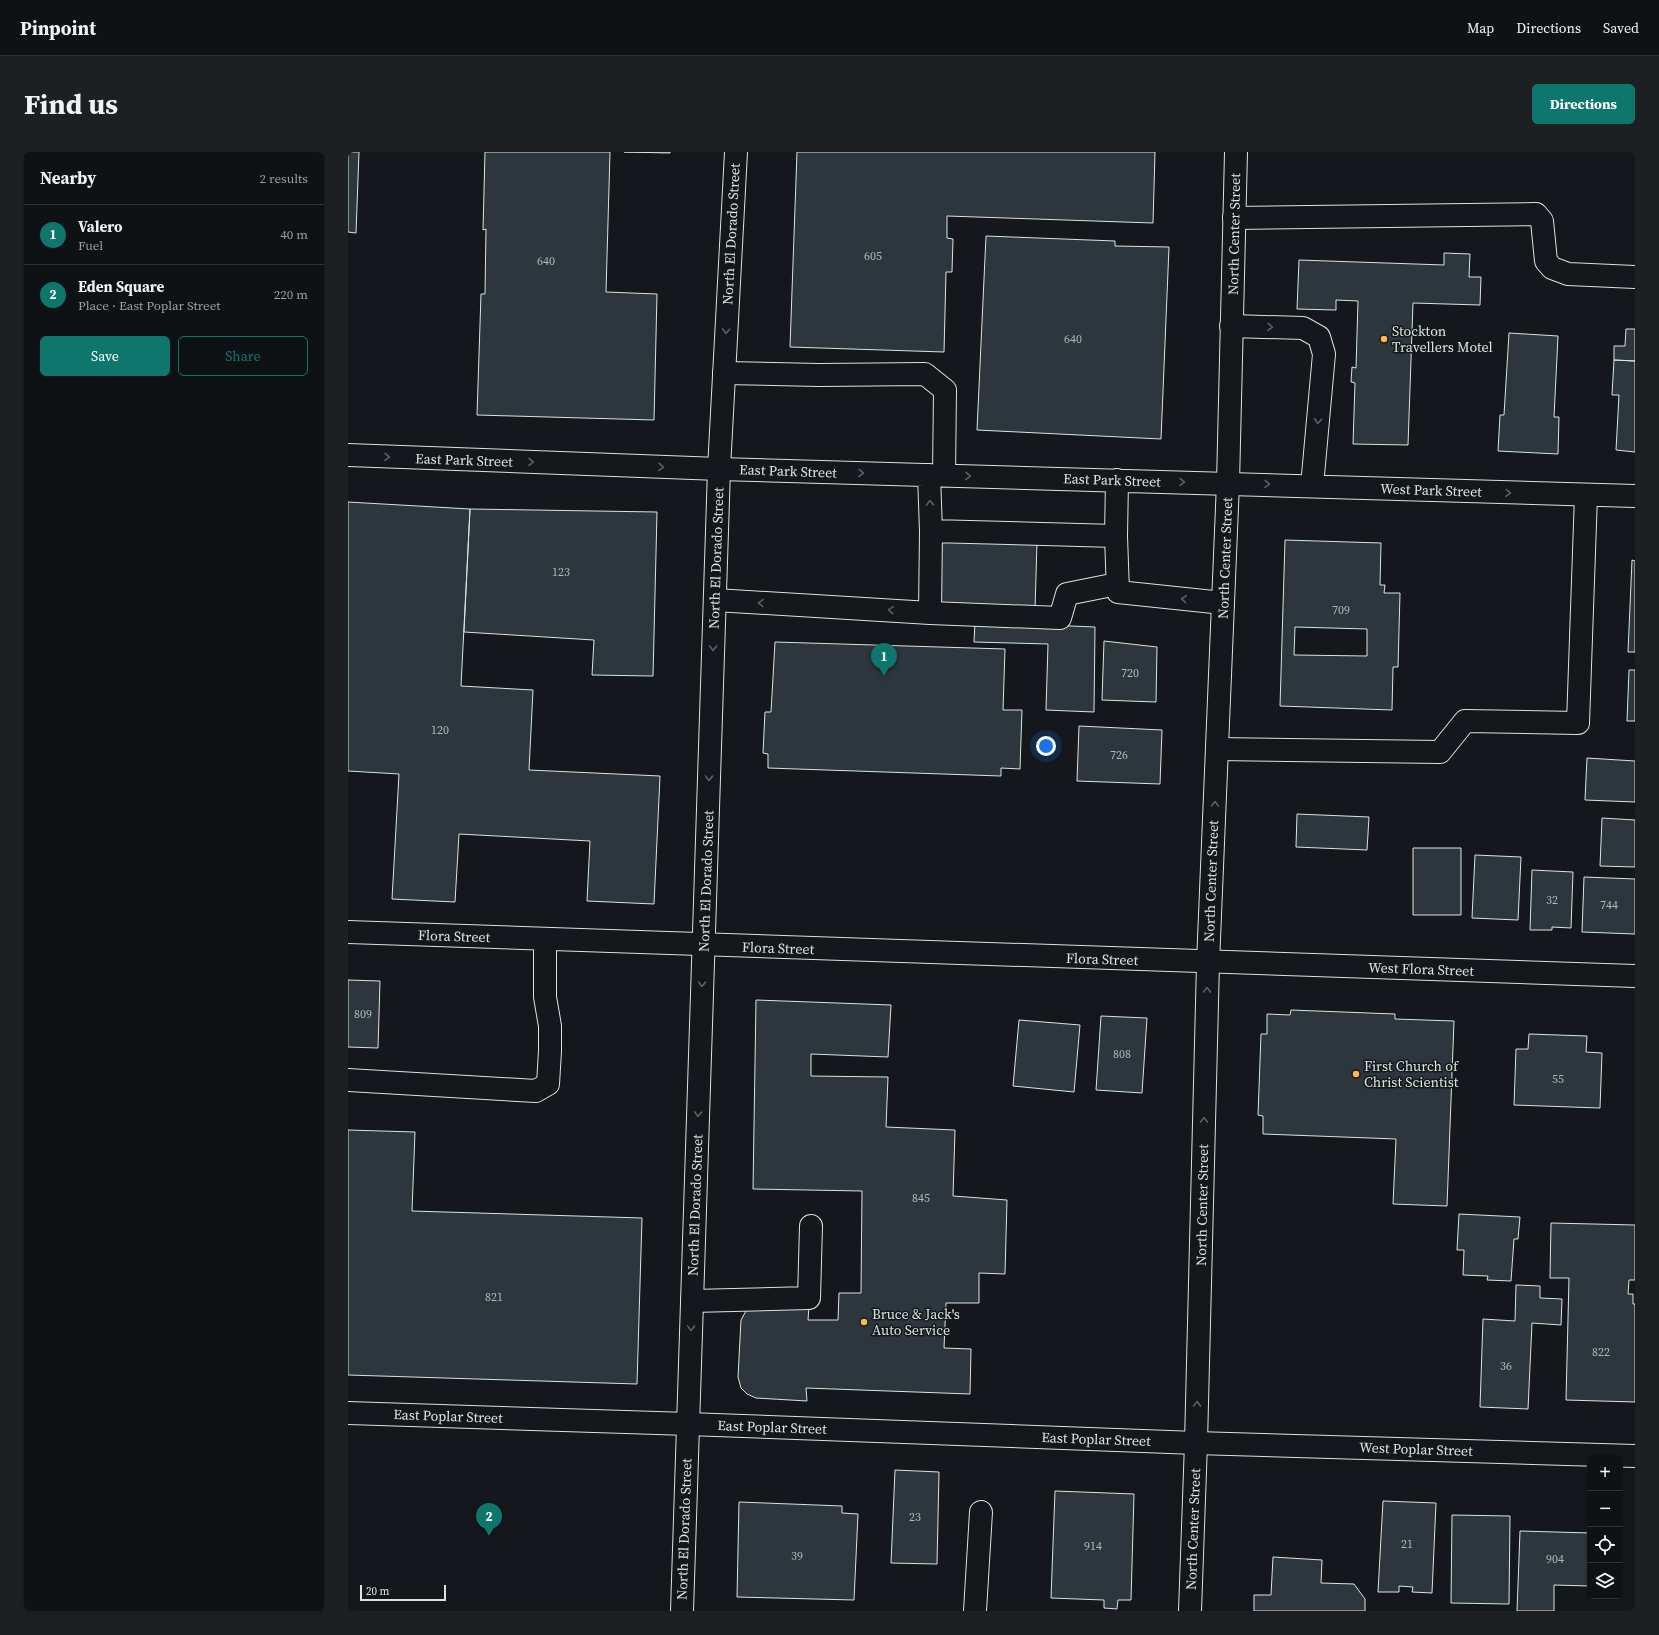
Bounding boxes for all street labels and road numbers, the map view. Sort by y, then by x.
street label: North El Dorado Street [717,162,745,305]
street label: North Center Street [1223,173,1245,295]
street label: East Park Street [415,448,514,472]
street label: East Park Street [739,459,838,483]
street label: East Park Street [1063,468,1162,492]
street label: West Park Street [1380,478,1483,502]
street label: North El Dorado Street [704,486,728,629]
street label: North Center Street [1213,496,1237,619]
street label: North El Dorado Street [694,809,718,952]
street label: North Center Street [1199,819,1223,942]
street label: Flora Street [418,925,491,947]
street label: Flora Street [742,937,815,959]
street label: Flora Street [1066,948,1139,970]
street label: West Flora Street [1368,957,1475,981]
street label: North El Dorado Street [683,1133,707,1276]
street label: North Center Street [1191,1144,1213,1266]
street label: East Poplar Street [393,1404,503,1428]
street label: East Poplar Street [717,1415,827,1439]
street label: East Poplar Street [1041,1427,1151,1451]
street label: West Poplar Street [1359,1437,1474,1461]
street label: North El Dorado Street [672,1457,696,1600]
street label: North Center Street [1181,1467,1205,1590]

